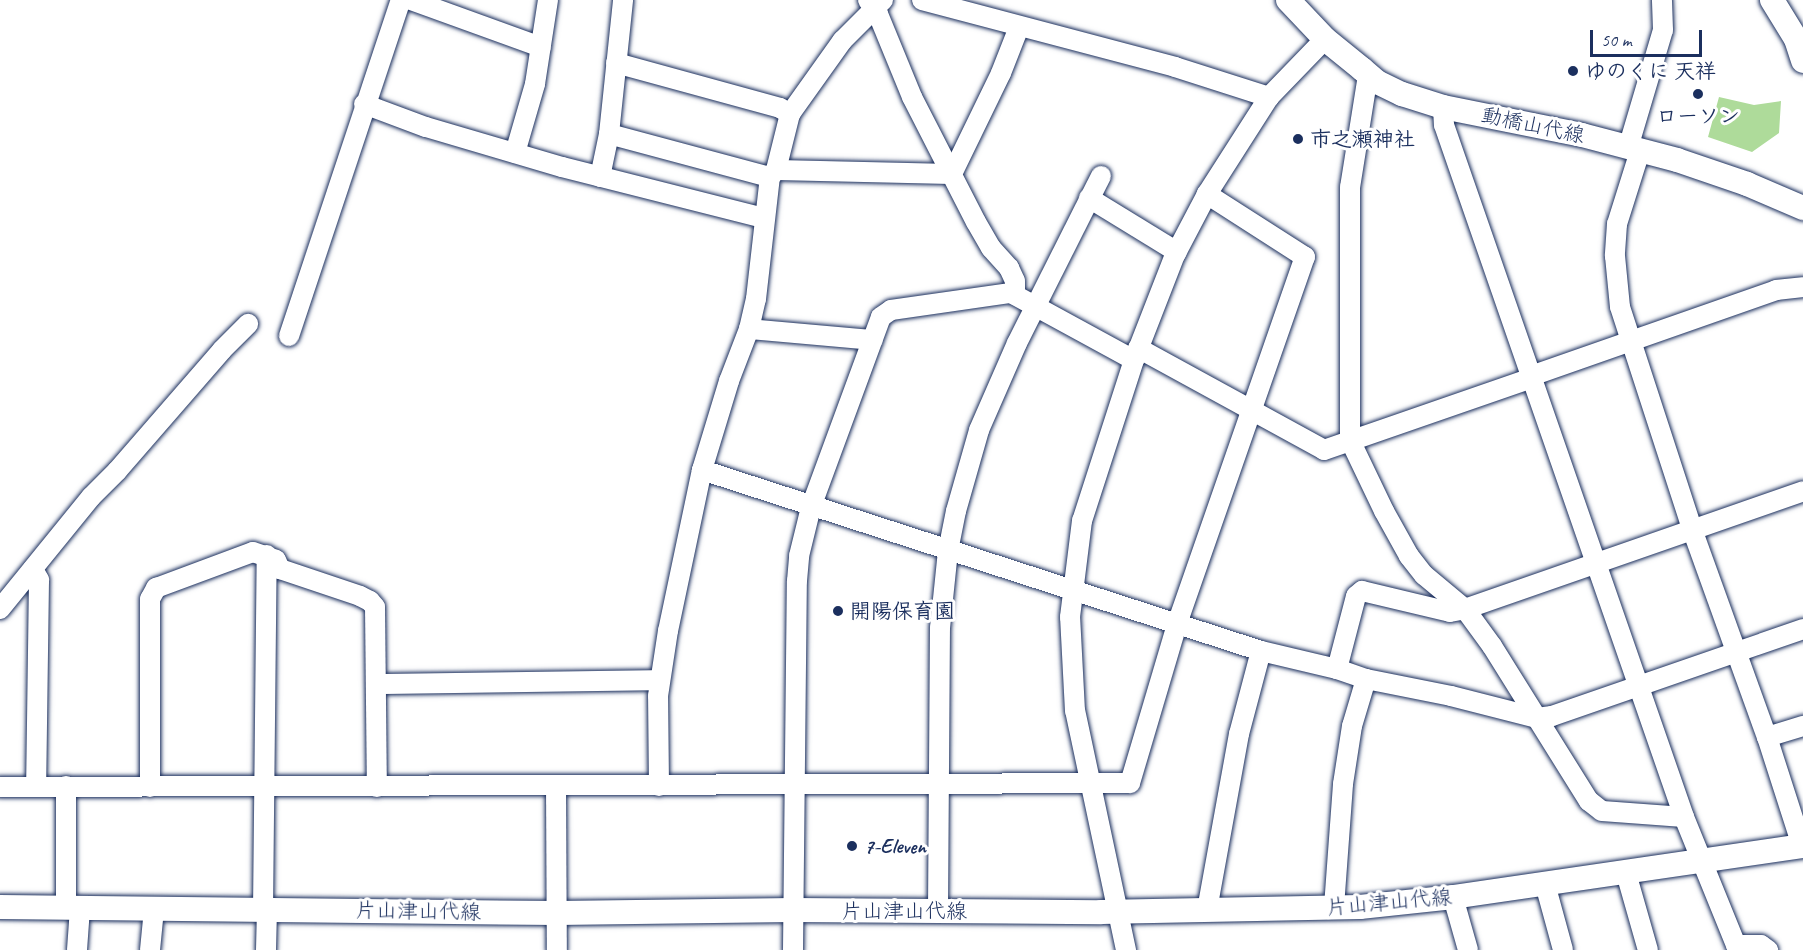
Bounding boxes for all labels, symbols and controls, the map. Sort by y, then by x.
scale bar [1593,18,1706,56]
text: 50 m [1601,29,1632,51]
place label: ゆのくに 天祥 [1585,58,1716,84]
marker: ゆのくに 天祥 [1566,64,1580,78]
marker: ローソン [1691,87,1705,101]
street label: 動橋山代線 [1479,102,1587,148]
place label: ローソン [1656,103,1740,129]
place label: 市之瀬神社 [1310,126,1415,152]
marker: 市之瀬神社 [1291,132,1305,146]
place label: 開陽保育園 [850,598,955,624]
marker: 開陽保育園 [831,604,845,618]
place label: 7-Eleven [864,833,926,859]
marker: 7-Eleven [845,839,859,853]
street label: 片山津山代線 [1325,884,1453,920]
street label: 片山津山代線 [355,897,481,925]
street label: 片山津山代線 [841,898,967,924]

